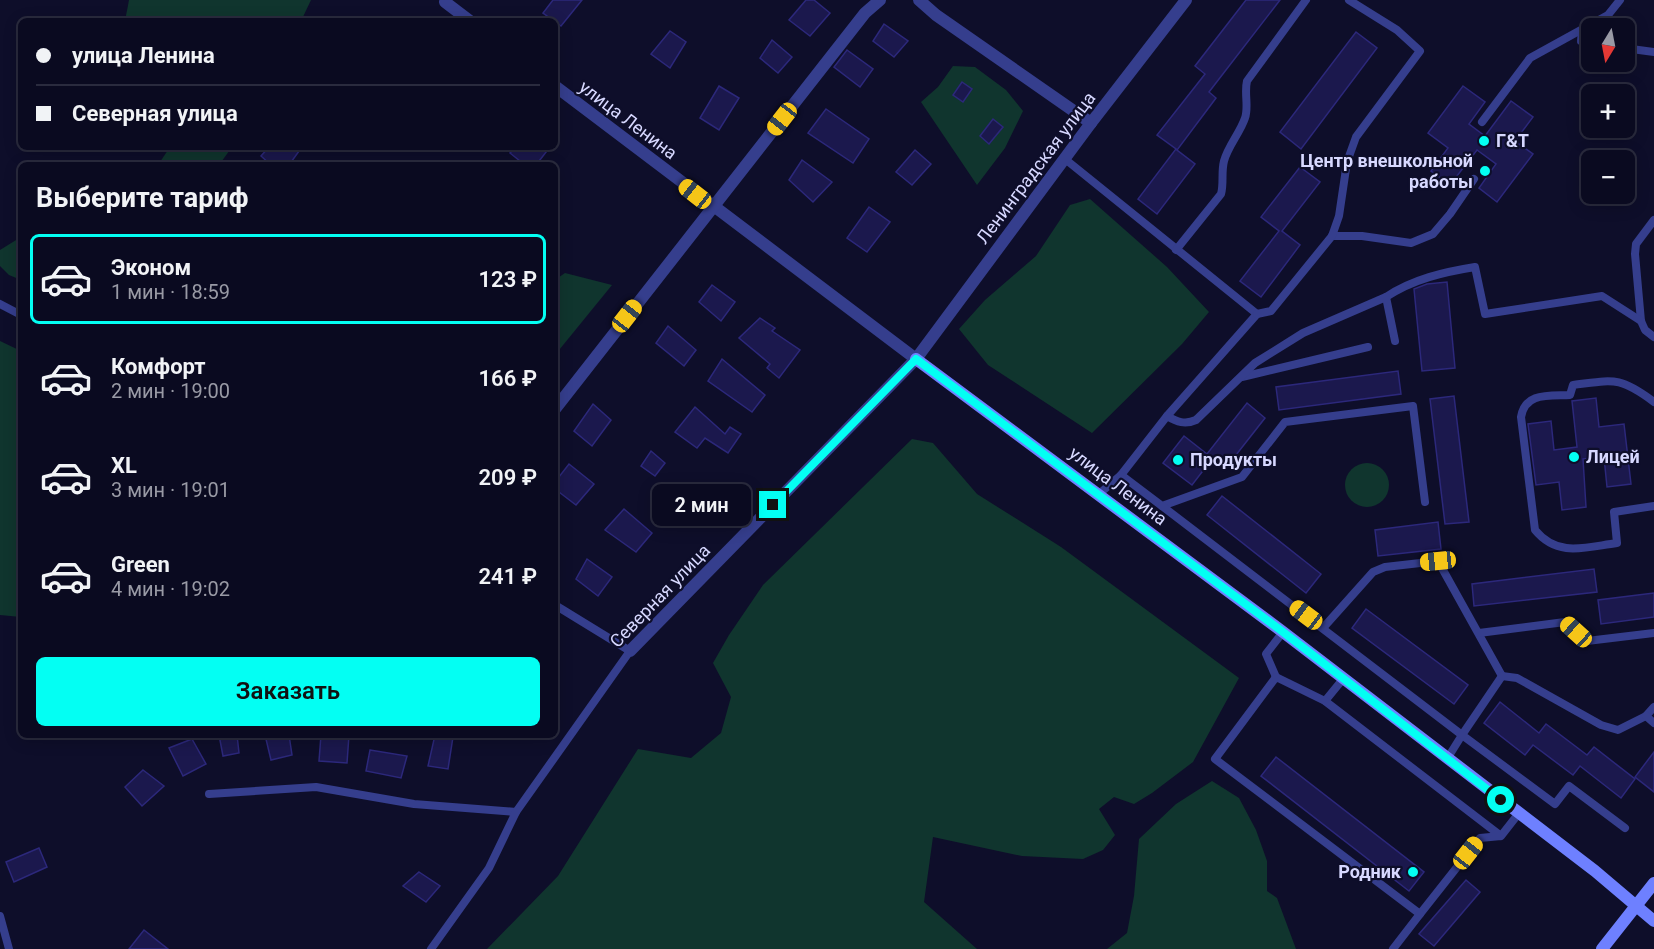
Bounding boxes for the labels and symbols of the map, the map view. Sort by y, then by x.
north arrow [1581,18,1635,72]
street label: улица Ленина [575,76,681,163]
street label: Ленинградская улица [972,88,1099,248]
car [764,99,800,139]
place label: Г&Т [1496,130,1529,151]
marker: Г&Т [1477,134,1491,148]
place label: Центр внешкольной работы [1300,150,1473,192]
marker: Центр внешкольной работы [1478,164,1492,178]
car [675,176,715,212]
car [609,296,645,336]
street label: улица Ленина [1065,442,1171,529]
place label: Лицей [1586,446,1640,467]
place label: Продукты [1190,449,1277,470]
marker: Лицей [1567,450,1581,464]
marker: Продукты [1171,453,1185,467]
callout: 2 мин [653,484,752,526]
route end [759,491,786,518]
street label: Северная улица [605,540,714,652]
car [1419,550,1457,572]
car [1286,597,1326,633]
car [1557,613,1595,651]
route start [1487,786,1514,813]
car [1450,833,1486,873]
place label: Родник [1338,861,1402,882]
marker: Родник [1406,865,1420,879]

